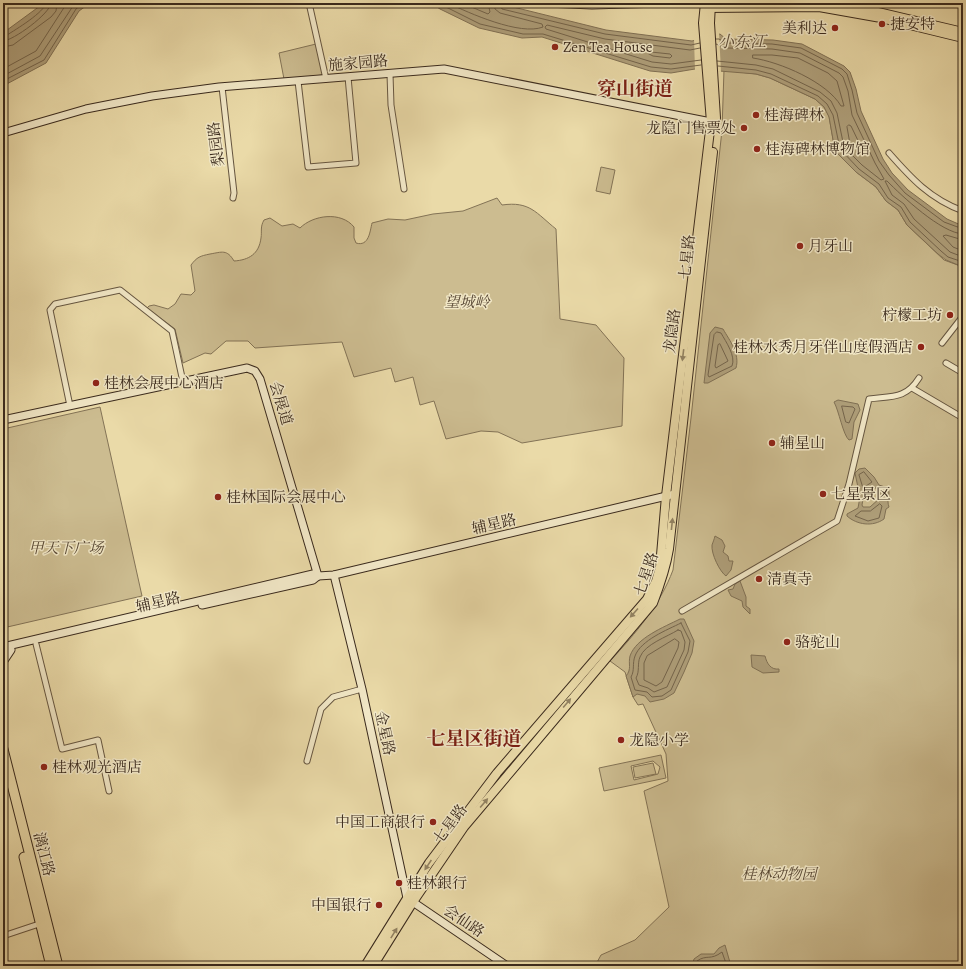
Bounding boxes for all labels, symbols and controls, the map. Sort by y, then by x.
place label: 捷安特 [890,14,935,34]
place label: 美利达 [782,18,827,38]
marker: 捷安特 [877,19,887,29]
marker: 美利达 [830,23,840,33]
water label: 小东江 [718,31,768,53]
place label: Zen Tea House [563,37,653,57]
marker: Zen Tea House [550,42,560,52]
street label: 施家园路 [327,50,389,76]
district label: 穿山街道 [597,76,673,102]
place label: 桂海碑林 [764,105,824,125]
marker: 桂海碑林 [751,110,761,120]
place label: 龙隐门售票处 [646,118,736,138]
street label: 梨园路 [203,120,229,168]
marker: 龙隐门售票处 [739,123,749,133]
place label: 桂海碑林博物馆 [765,139,870,159]
marker: 桂海碑林博物馆 [752,144,762,154]
street label: 七星路 [675,234,699,280]
place label: 月牙山 [808,236,853,256]
marker: 月牙山 [795,241,805,251]
park label: 望城岭 [444,292,491,312]
place label: 柠檬工坊 [882,305,942,325]
street label: 龙隐路 [659,307,685,355]
marker: 柠檬工坊 [945,310,955,320]
place label: 桂林水秀月牙伴山度假酒店 [733,337,913,357]
marker: 桂林水秀月牙伴山度假酒店 [916,342,926,352]
one-way arrow [680,349,686,362]
place label: 桂林会展中心酒店 [104,373,224,393]
marker: 桂林会展中心酒店 [91,378,101,388]
street label: 会展道 [265,379,297,427]
place label: 辅星山 [780,433,825,453]
marker: 辅星山 [767,438,777,448]
place label: 七星景区 [831,484,891,504]
place label: 桂林国际会展中心 [226,487,346,507]
marker: 七星景区 [818,489,828,499]
marker: 桂林国际会展中心 [213,492,223,502]
street label: 辅星路 [470,509,518,539]
one-way arrow [668,518,675,530]
park label: 甲天下广场 [28,538,105,558]
street label: 七星路 [629,549,663,599]
place label: 清真寺 [767,569,812,589]
marker: 清真寺 [754,574,764,584]
street label: 辅星路 [134,587,182,617]
one-way arrow [629,608,639,618]
place label: 骆驼山 [795,632,840,652]
marker: 骆驼山 [782,637,792,647]
one-way arrow [563,698,572,709]
street label: 金星路 [371,709,399,757]
district label: 七星区街道 [426,726,522,752]
place label: 龙隐小学 [629,730,689,750]
marker: 龙隐小学 [616,735,626,745]
place label: 桂林观光酒店 [52,757,142,777]
marker: 桂林观光酒店 [39,762,49,772]
one-way arrow [480,798,488,809]
street label: 七星路 [428,800,472,848]
place label: 中国工商银行 [335,812,425,832]
marker: 中国工商银行 [428,817,438,827]
street label: 漓江路 [29,830,59,878]
one-way arrow [424,860,432,871]
park label: 桂林动物园 [741,864,818,884]
place label: 桂林銀行 [407,873,467,893]
marker: 桂林銀行 [394,878,404,888]
place label: 中国银行 [311,895,371,915]
marker: 中国银行 [374,900,384,910]
street label: 会仙路 [440,900,488,942]
one-way arrow [390,927,397,939]

